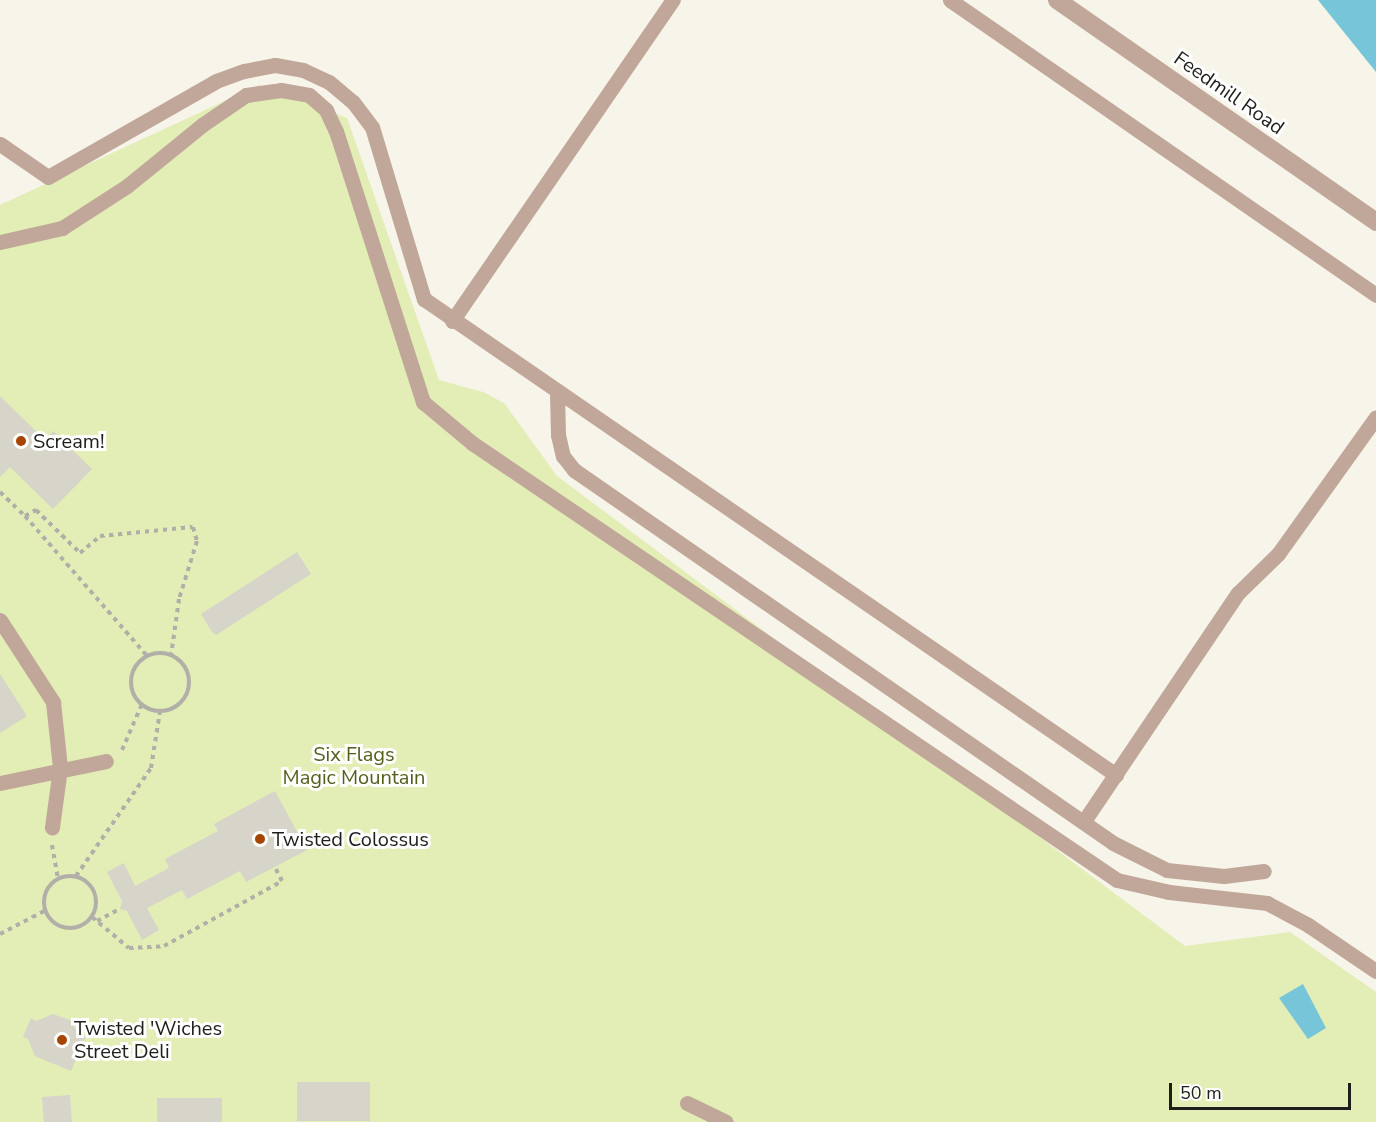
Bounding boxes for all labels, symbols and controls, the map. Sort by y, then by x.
street label: Feedmill Road [1169,46,1289,140]
place label: Scream! [33,429,105,453]
marker: Scream! [14,434,28,448]
park label: Six Flags Magic Mountain [283,743,425,790]
place label: Twisted Colossus [272,827,429,851]
marker: Twisted Colossus [253,832,267,846]
place label: Twisted 'Wiches Street Deli [74,1016,222,1063]
marker: Twisted 'Wiches Street Deli [55,1033,69,1047]
scale bar [1172,1071,1354,1109]
text: 50 m [1180,1081,1222,1105]

